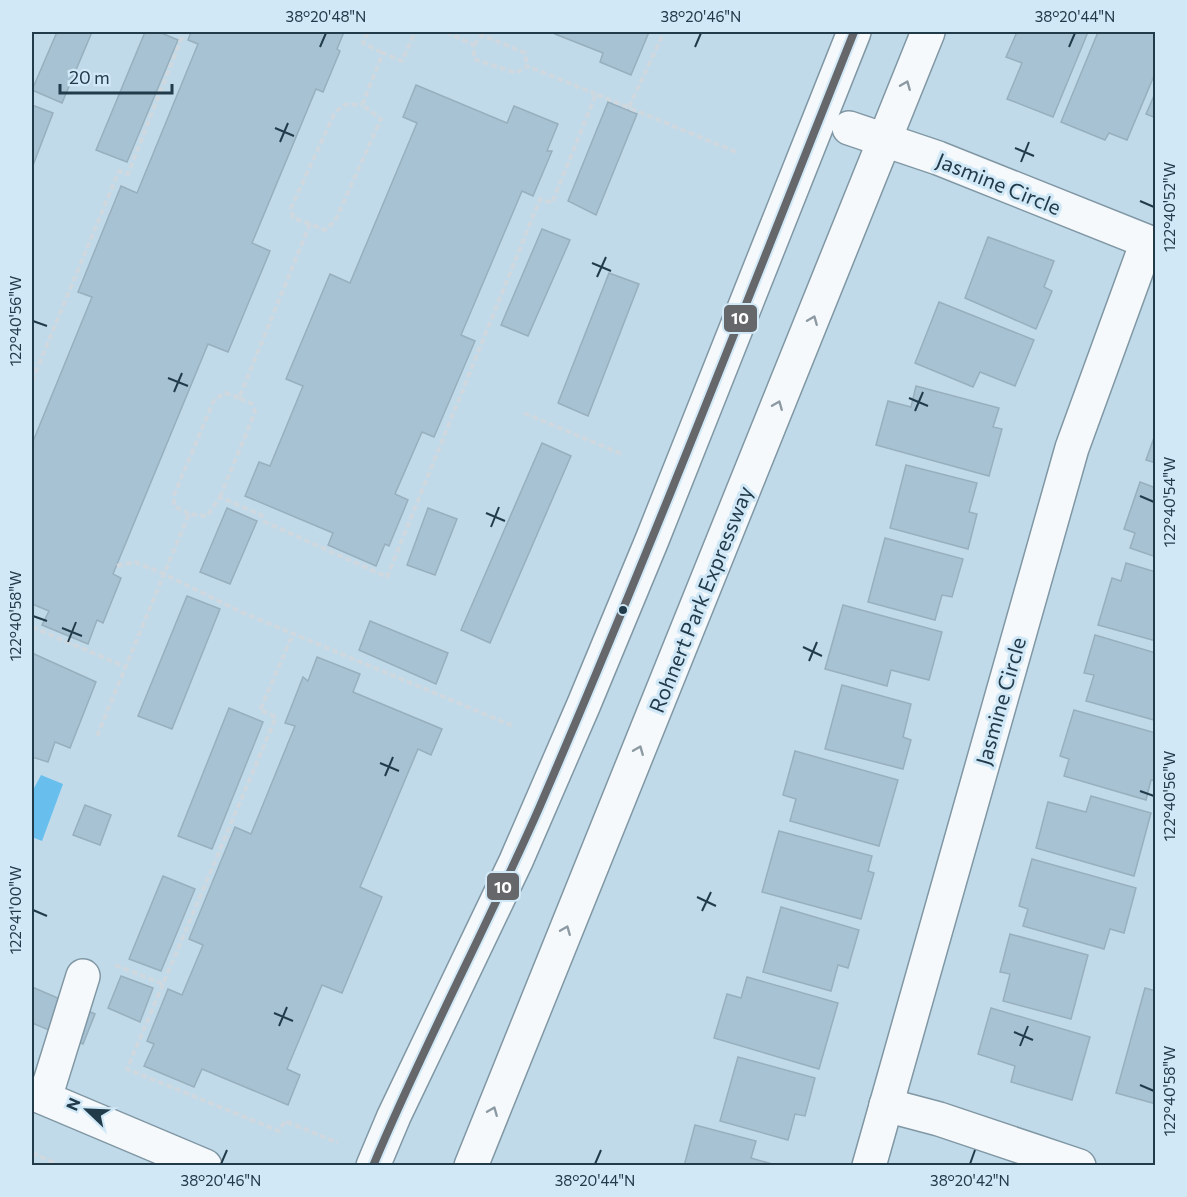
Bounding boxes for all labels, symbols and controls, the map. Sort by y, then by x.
text: 38°20'48"N [286,7,366,25]
text: 38°20'46"N [661,7,741,25]
text: 38°20'44"N [1035,7,1115,25]
scale bar [60,57,172,95]
text: 20 m [69,66,110,88]
one-way arrow [899,81,911,92]
street label: Jasmine Circle [933,147,1065,219]
text: 122°40'52"W [1160,162,1178,252]
text: 122°40'56"W [6,276,24,366]
line badge: 10 [723,304,758,333]
text: 10 [731,308,749,327]
one-way arrow [805,316,818,326]
one-way arrow [771,400,783,411]
text: 122°40'54"W [1160,457,1178,547]
street label: Rohnert Park Expressway [643,482,757,716]
text: 122°40'58"W [6,571,24,661]
unlabelled marker [617,604,629,616]
street label: Jasmine Circle [970,634,1030,768]
one-way arrow [632,745,644,756]
text: 122°40'56"W [1160,751,1178,841]
text: 122°41'00"W [6,866,24,954]
line badge: 10 [486,872,520,901]
text: 10 [494,877,512,896]
one-way arrow [559,926,571,937]
text: 122°40'58"W [1160,1046,1178,1136]
north arrow [57,1080,117,1140]
text: N [62,1095,84,1113]
one-way arrow [486,1107,498,1118]
text: 38°20'46"N [181,1171,261,1189]
text: 38°20'44"N [555,1171,635,1189]
text: 38°20'42"N [930,1171,1010,1189]

